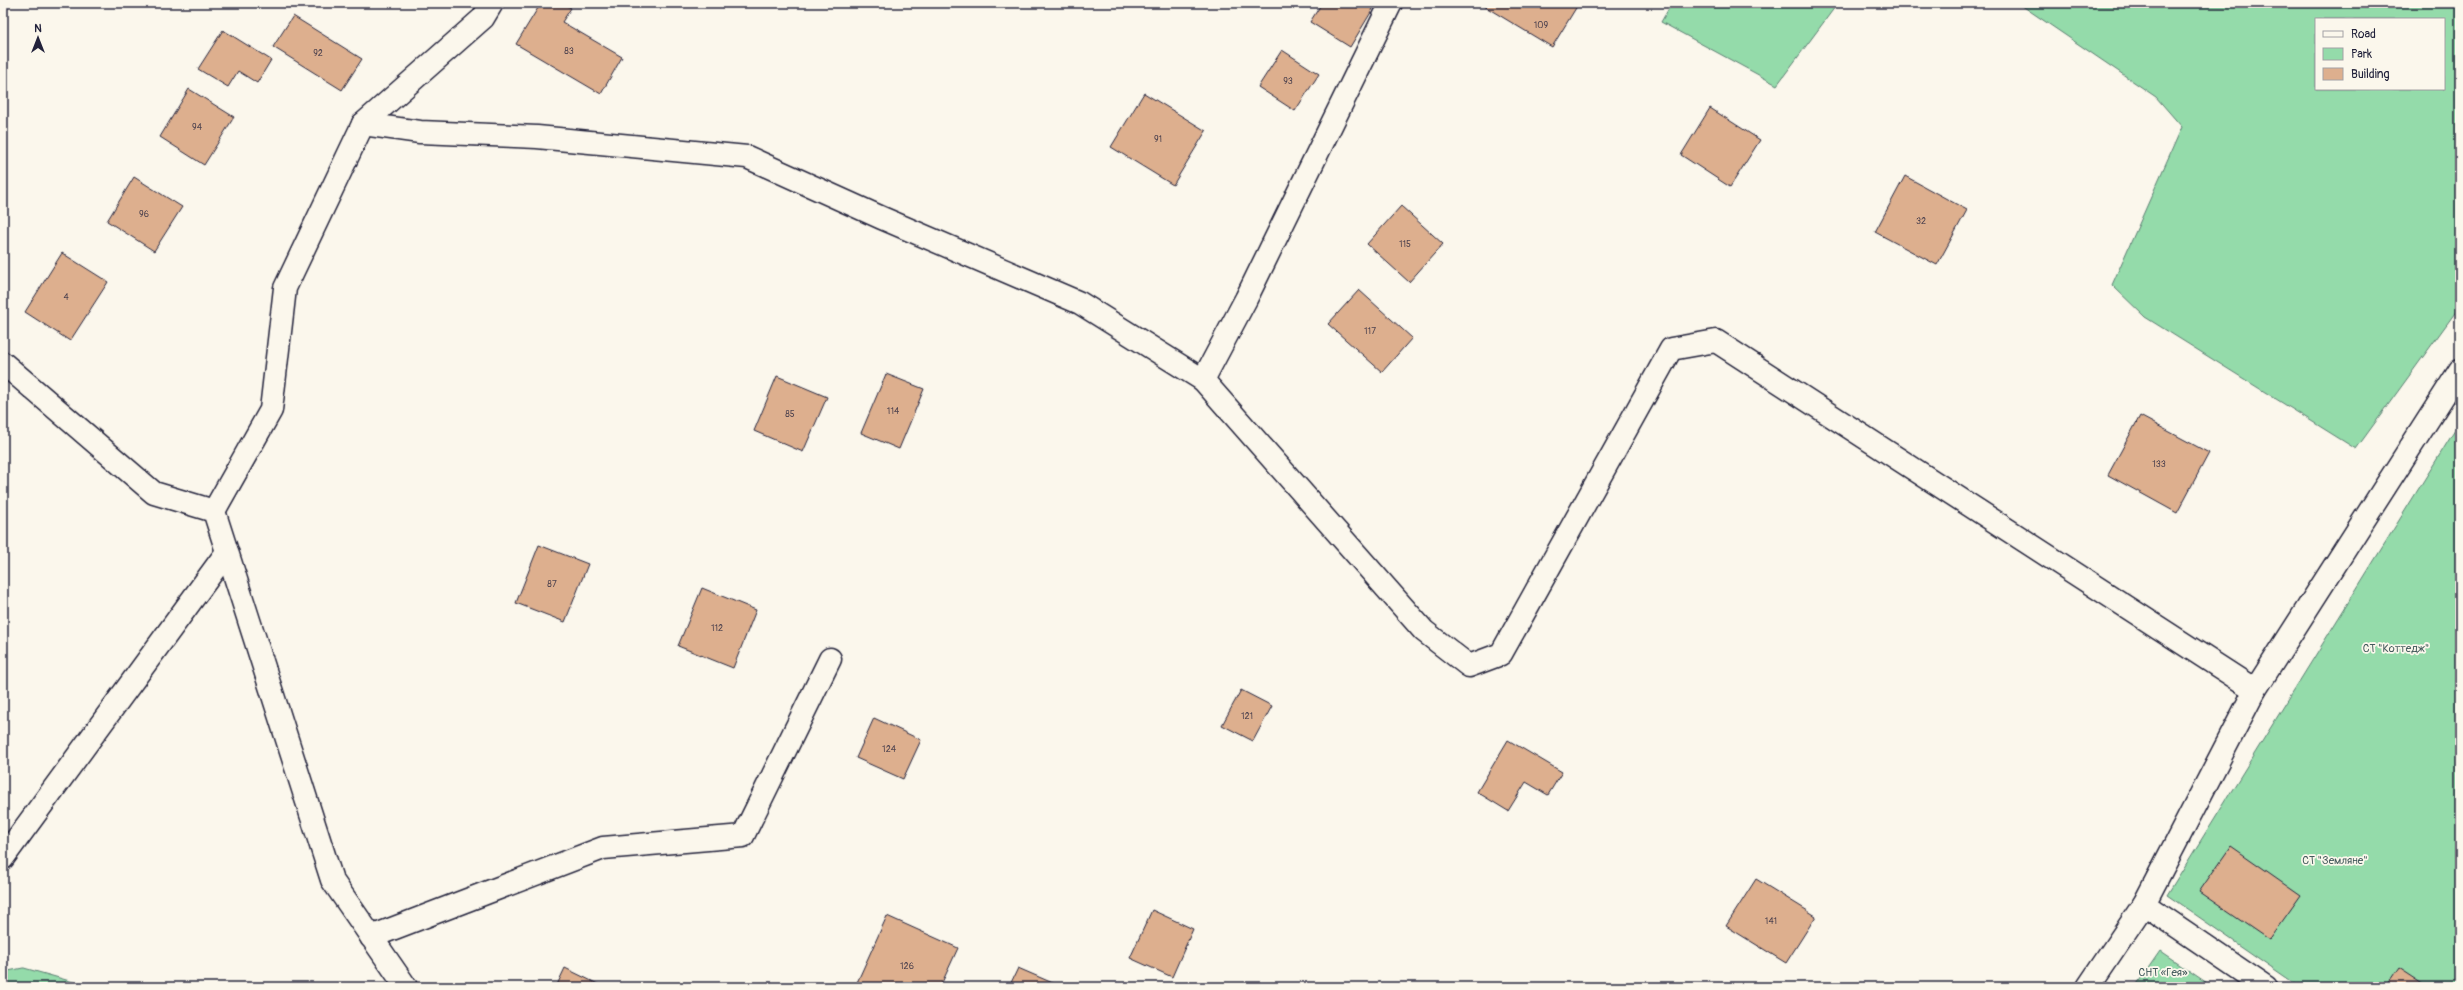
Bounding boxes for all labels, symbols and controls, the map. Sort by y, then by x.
north arrow [18,18,58,58]
legend [2315,18,2445,90]
house number: 109 [1534,20,1549,31]
text: N [34,22,42,35]
text: Road [2351,27,2376,42]
house number: 83 [564,46,574,57]
text: Park [2351,47,2372,62]
house number: 92 [313,48,323,59]
text: Building [2351,67,2390,82]
house number: 93 [1283,76,1293,87]
house number: 94 [192,122,203,133]
house number: 91 [1154,134,1162,145]
house number: 96 [139,209,149,220]
house number: 32 [1916,216,1926,227]
house number: 115 [1399,239,1411,250]
house number: 4 [63,292,69,303]
house number: 117 [1364,326,1376,337]
house number: 114 [887,406,900,417]
house number: 85 [785,409,795,420]
house number: 133 [2152,459,2166,470]
house number: 87 [547,579,557,590]
house number: 112 [711,623,723,634]
park label: СТ "Коттедж" [2363,642,2429,655]
house number: 121 [1241,711,1253,722]
house number: 124 [882,744,897,755]
park label: СТ "Земляне" [2302,854,2368,867]
house number: 141 [1765,916,1777,927]
house number: 126 [900,961,914,972]
park label: СНТ «Гея» [2138,966,2188,979]

